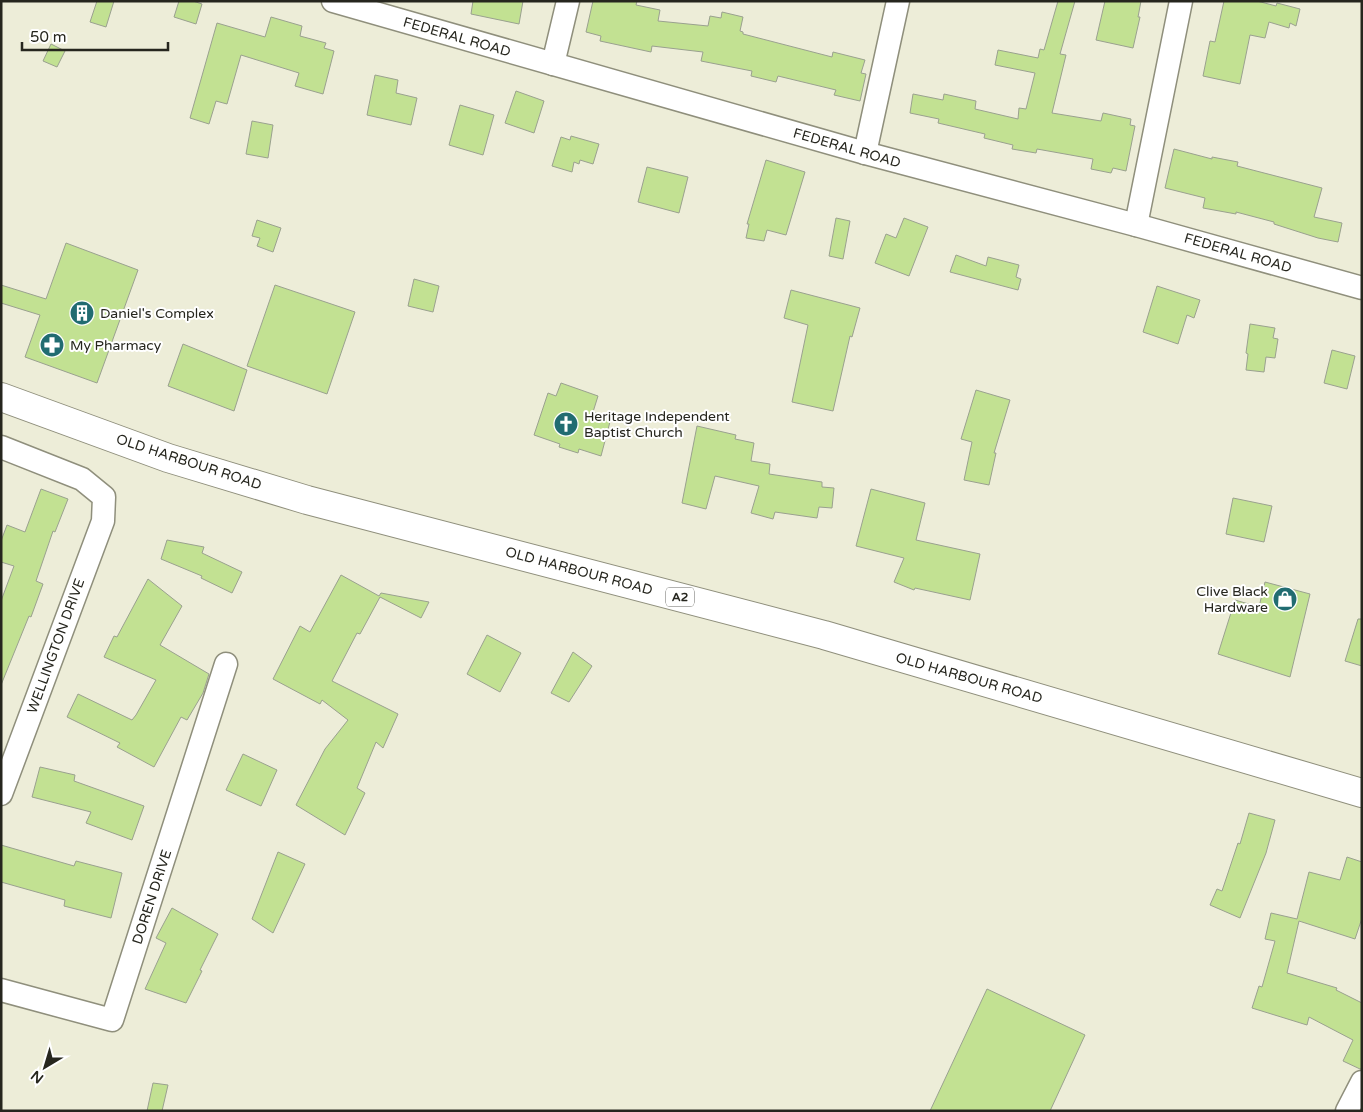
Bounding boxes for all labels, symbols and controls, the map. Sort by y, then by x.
street label: FEDERAL ROAD [401,14,513,60]
scale bar [22,20,169,52]
text: 50 m [30,28,67,46]
street label: FEDERAL ROAD [791,125,903,171]
street label: FEDERAL ROAD [1182,230,1294,276]
building icon: Daniel's Complex [69,300,95,326]
place label: Daniel's Complex [100,305,214,322]
pharmacy icon: My Pharmacy [39,332,65,358]
place label: My Pharmacy [70,337,162,354]
place label: Heritage Independent Baptist Church [584,408,730,441]
church icon: Heritage Independent Baptist Church [553,411,579,437]
street label: OLD HARBOUR ROAD [114,430,264,494]
street label: OLD HARBOUR ROAD [503,543,655,599]
street label: WELLINGTON DRIVE [24,576,88,716]
place label: Clive Black Hardware [1196,583,1268,616]
shop icon: Clive Black Hardware [1272,586,1298,612]
road number: A2 [666,588,694,606]
street label: OLD HARBOUR ROAD [894,649,1044,707]
street label: DOREN DRIVE [129,847,175,947]
north arrow [20,1042,70,1092]
text: N [28,1067,47,1087]

